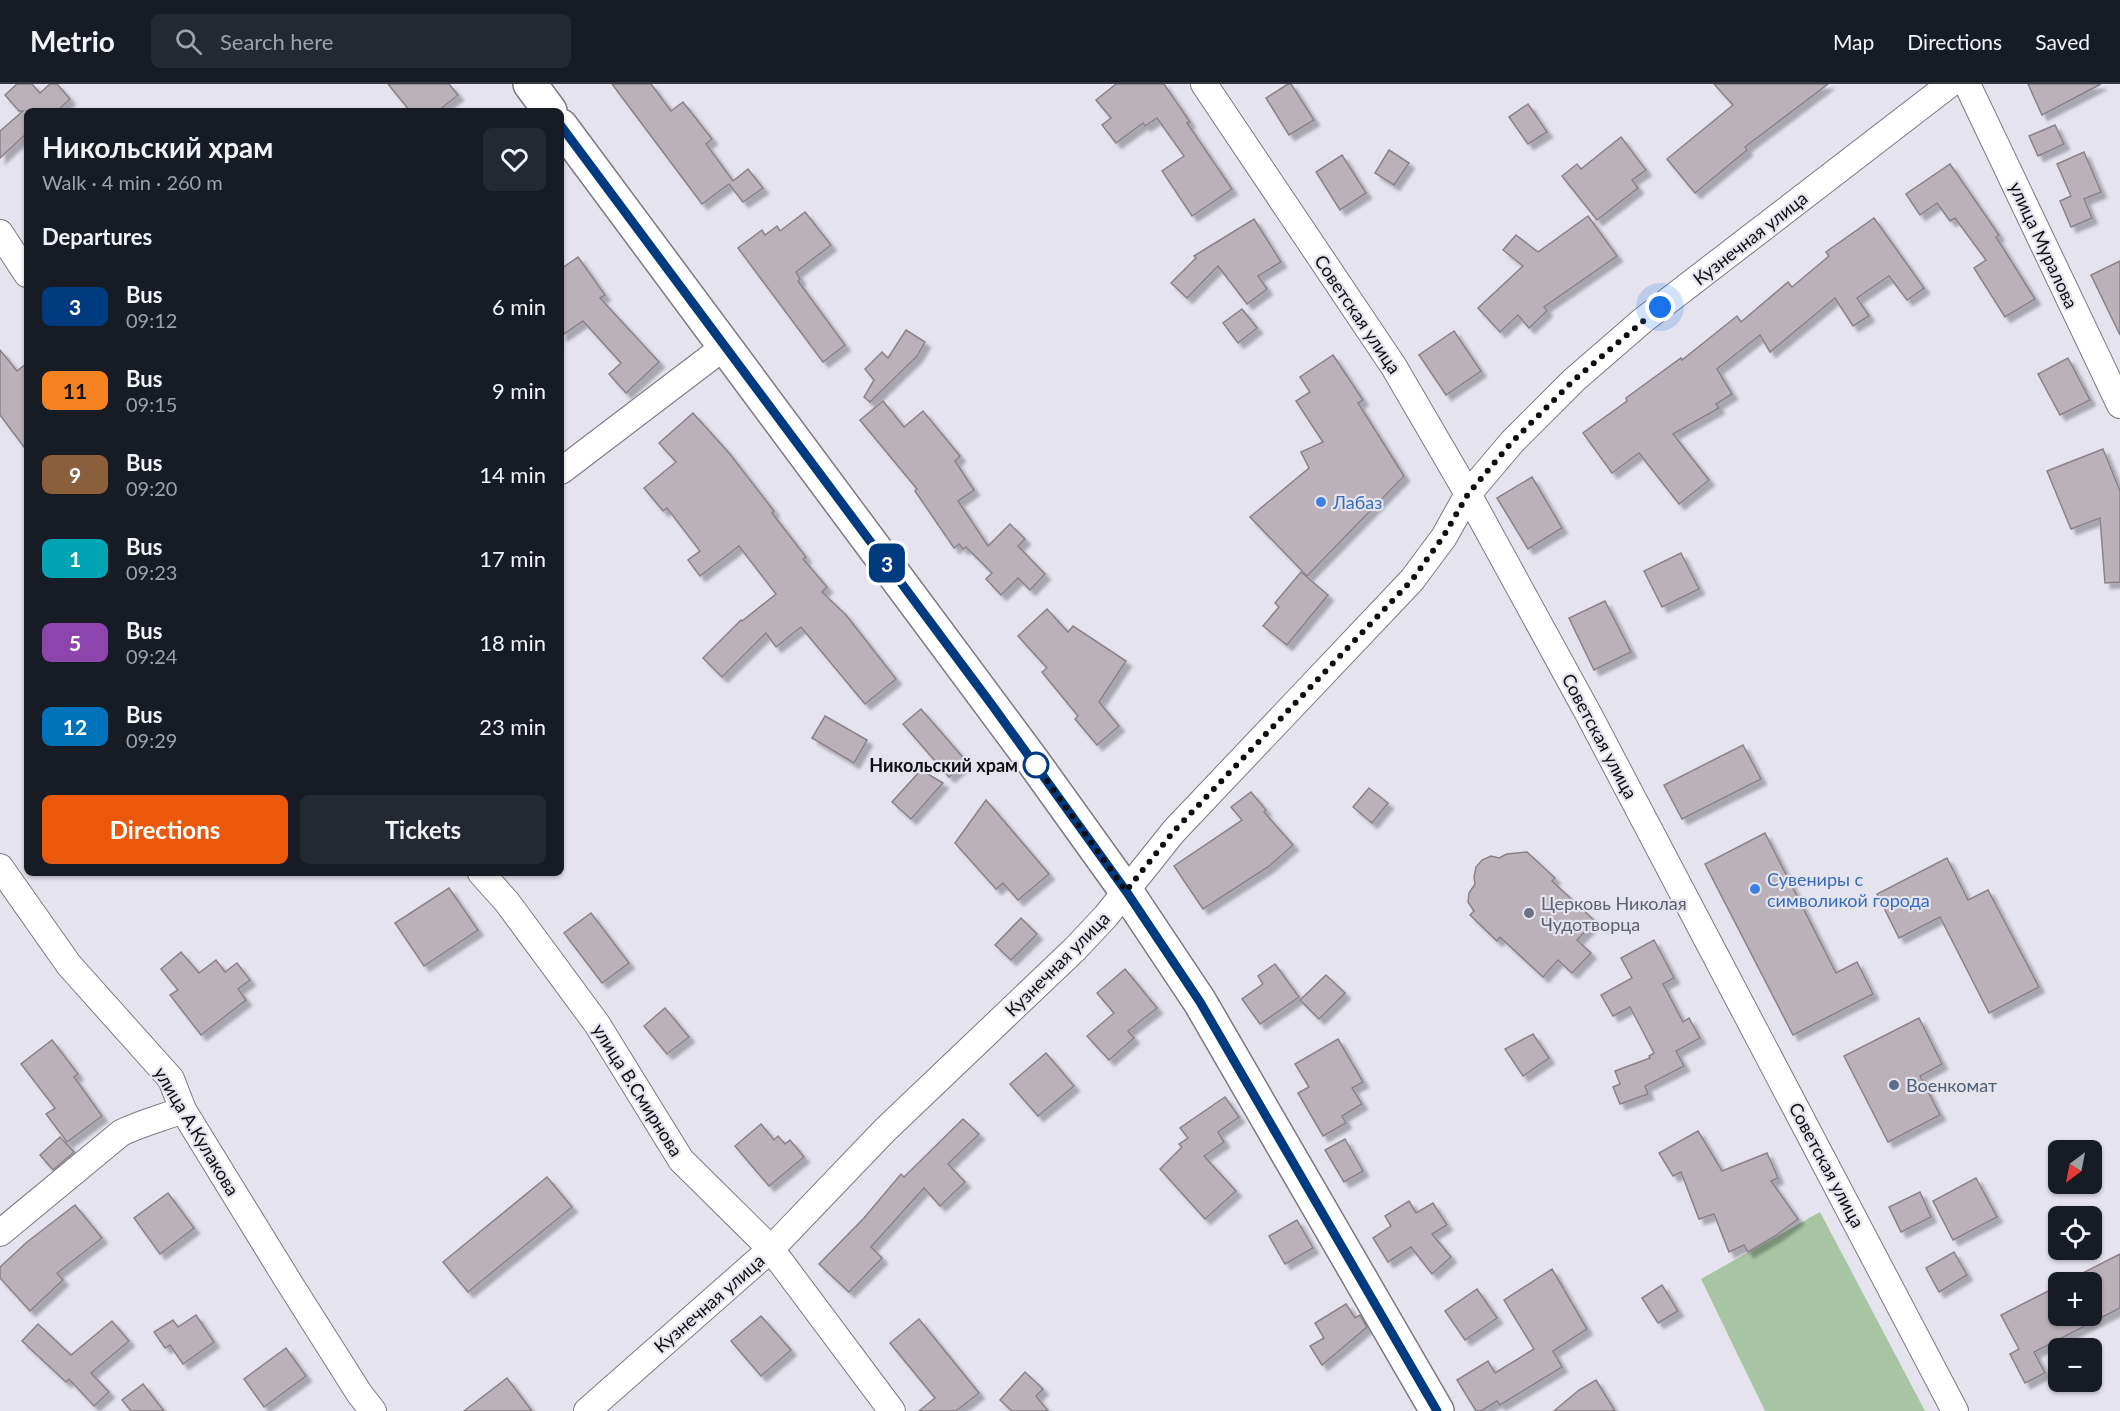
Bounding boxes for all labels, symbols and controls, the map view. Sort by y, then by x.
search box [151,14,571,68]
text: Metrio [30,24,115,58]
icon: search [172,25,205,58]
text: Search here [220,28,333,55]
text: Map [1833,29,1874,54]
text: Directions [1907,29,2002,54]
text: Saved [2035,29,2090,54]
button: heart [483,128,546,191]
text: Никольский храм [42,130,273,164]
text: Walk · 4 min · 260 m [42,170,223,194]
street label: улица Муралова [2005,178,2083,312]
street label: Кузнечная улица [1688,187,1812,289]
text: Departures [42,223,152,250]
street label: Советская улица [1310,250,1406,378]
text: Bus [126,281,162,308]
your location [1645,292,1675,322]
text: 6 min [492,293,546,320]
text: 3 [69,294,81,319]
text: 09:12 [126,308,177,332]
text: Bus [126,365,162,392]
text: 9 min [492,377,546,404]
text: 11 [63,378,87,403]
text: 09:15 [126,392,177,416]
text: Bus [126,449,162,476]
text: 14 min [479,461,546,488]
text: 9 [69,462,81,487]
text: 09:20 [126,476,177,500]
place label: Лабаз [1332,491,1382,513]
marker: Лабаз [1314,495,1328,509]
text: Bus [126,533,162,560]
line badge: 3 [868,544,906,582]
text: 17 min [479,545,546,572]
text: 1 [69,546,81,571]
text: 3 [881,551,893,576]
text: 09:23 [126,560,177,584]
text: Bus [126,617,162,644]
text: 18 min [479,629,546,656]
text: 5 [69,630,81,655]
text: 09:24 [126,644,177,668]
street label: Советская улица [1558,670,1642,802]
text: Bus [126,701,162,728]
text: 23 min [479,713,546,740]
text: 12 [63,714,87,739]
text: 09:29 [126,728,177,752]
marker: Никольский храм [1023,752,1049,778]
place label: Никольский храм [869,754,1018,776]
button: Directions [42,795,288,864]
button: Tickets [300,795,546,864]
place label: Сувениры с символикой города [1767,868,1930,911]
marker: Сувениры с символикой города [1748,882,1762,896]
place label: Церковь Николая Чудотворца [1541,892,1687,935]
marker: Церковь Николая Чудотворца [1522,906,1536,920]
street label: Кузнечная улица [1000,907,1114,1021]
street label: улица В.Смирнова [588,1019,688,1161]
street label: улица А.Кулакова [150,1063,244,1199]
place label: Военкомат [1906,1074,1997,1096]
marker: Военкомат [1887,1078,1901,1092]
street label: Советская улица [1785,1099,1869,1231]
north arrow [2048,1140,2102,1194]
map controls [2048,1140,2102,1392]
button: locate [2048,1206,2102,1260]
street label: Кузнечная улица [649,1249,769,1357]
button: + [2048,1272,2102,1326]
button: − [2048,1338,2102,1392]

